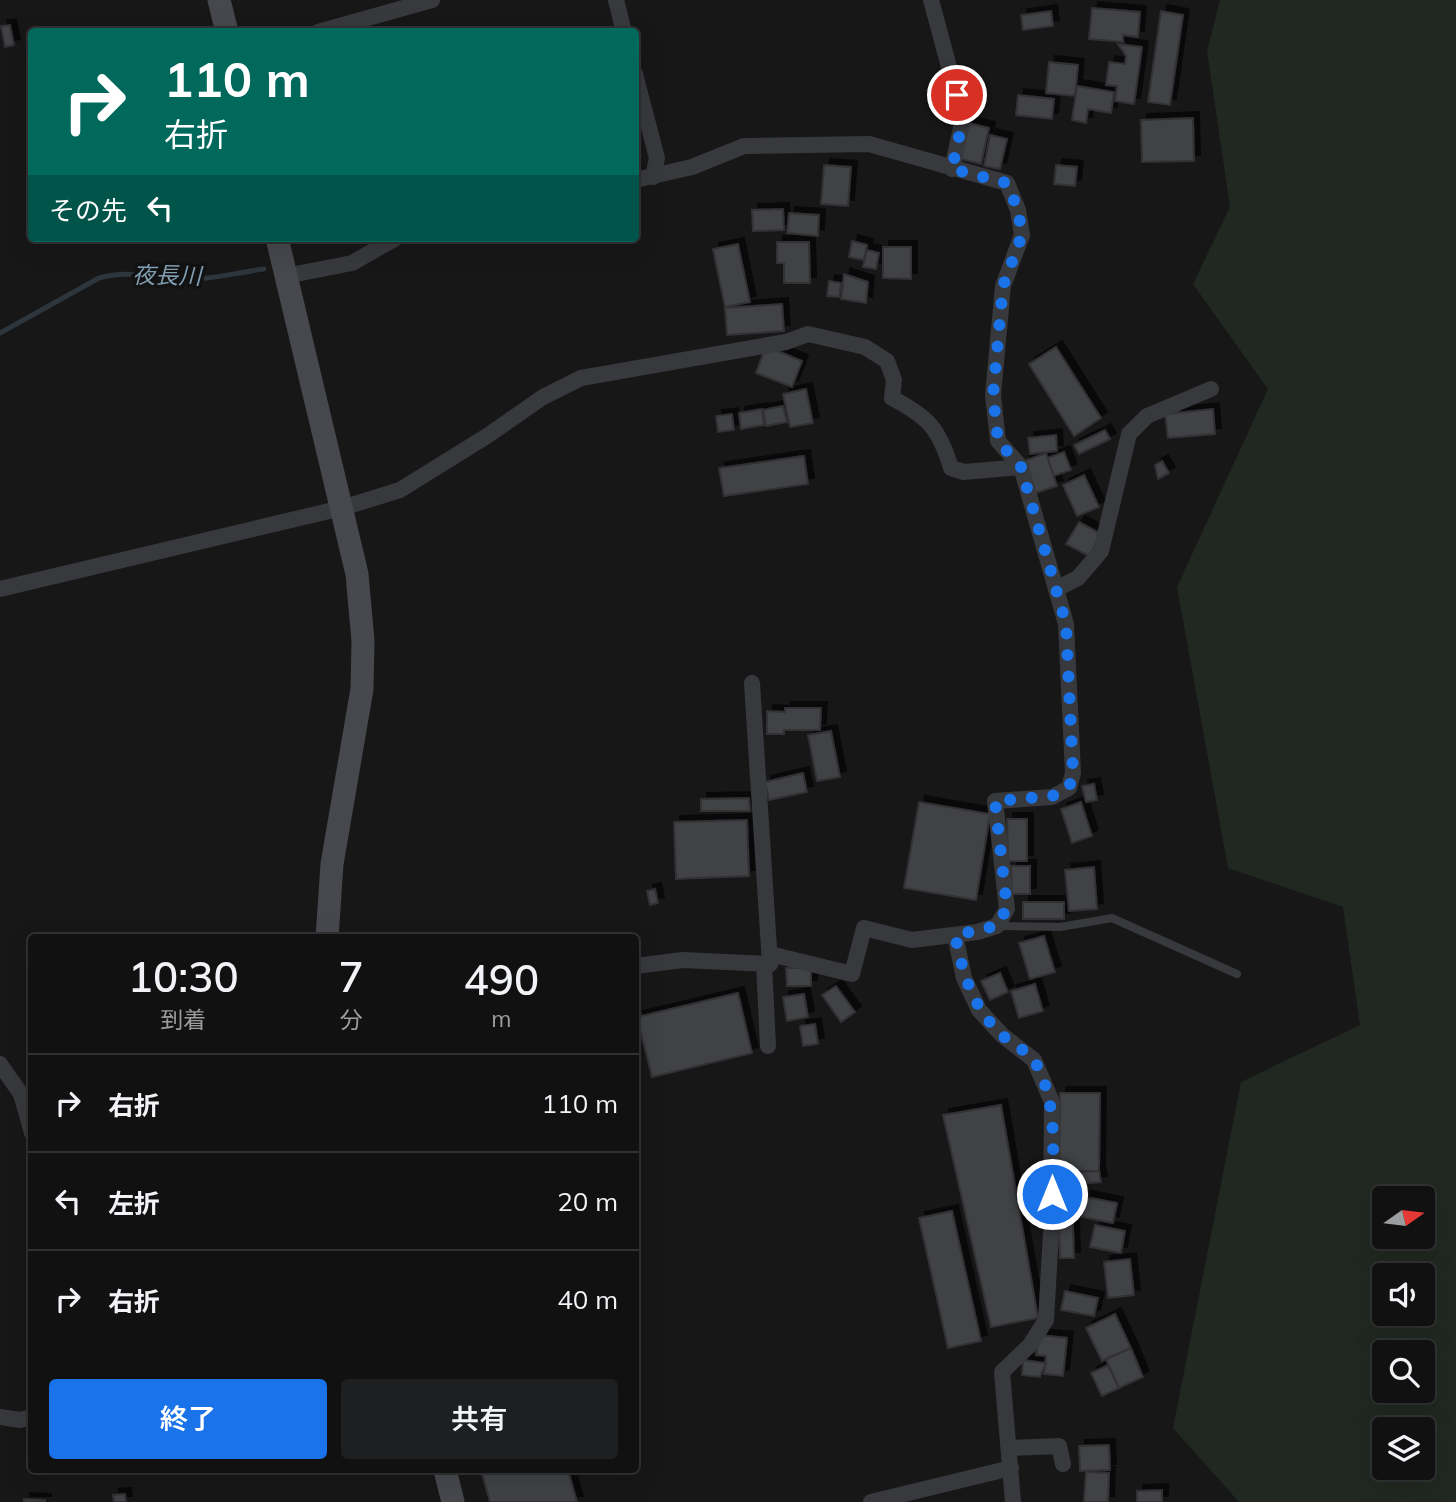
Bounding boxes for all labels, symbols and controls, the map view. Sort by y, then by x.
text: 110 m [164,48,310,109]
icon: right [49,56,140,147]
pin [927,65,987,125]
icon: arrive [938,76,976,114]
text: 右折 [164,114,228,154]
icon: left [141,189,179,227]
text: その先 [49,194,127,227]
water label: 夜長川 [132,260,205,290]
text: 10:30 [128,950,239,1003]
text: 7 [338,950,364,1003]
text: 490 [464,953,539,1006]
text: m [491,1004,511,1033]
text: 到着 [160,1005,206,1034]
text: 分 [340,1005,363,1034]
icon: right [49,1084,87,1122]
text: 110 m [542,1087,618,1120]
text: 右折 [108,1089,160,1122]
position arrow [1015,1157,1089,1231]
icon: left [49,1182,87,1220]
text: 20 m [557,1185,618,1218]
north arrow [1372,1186,1435,1250]
map controls [1372,1186,1435,1480]
text: 左折 [108,1187,160,1220]
button: sound [1372,1263,1435,1326]
icon: right [49,1280,87,1318]
text: 40 m [557,1283,618,1316]
text: 右折 [108,1285,160,1318]
button: search [1372,1340,1435,1403]
button: 終了 [49,1379,327,1459]
button: 共有 [341,1379,618,1459]
button: layers [1372,1417,1435,1480]

